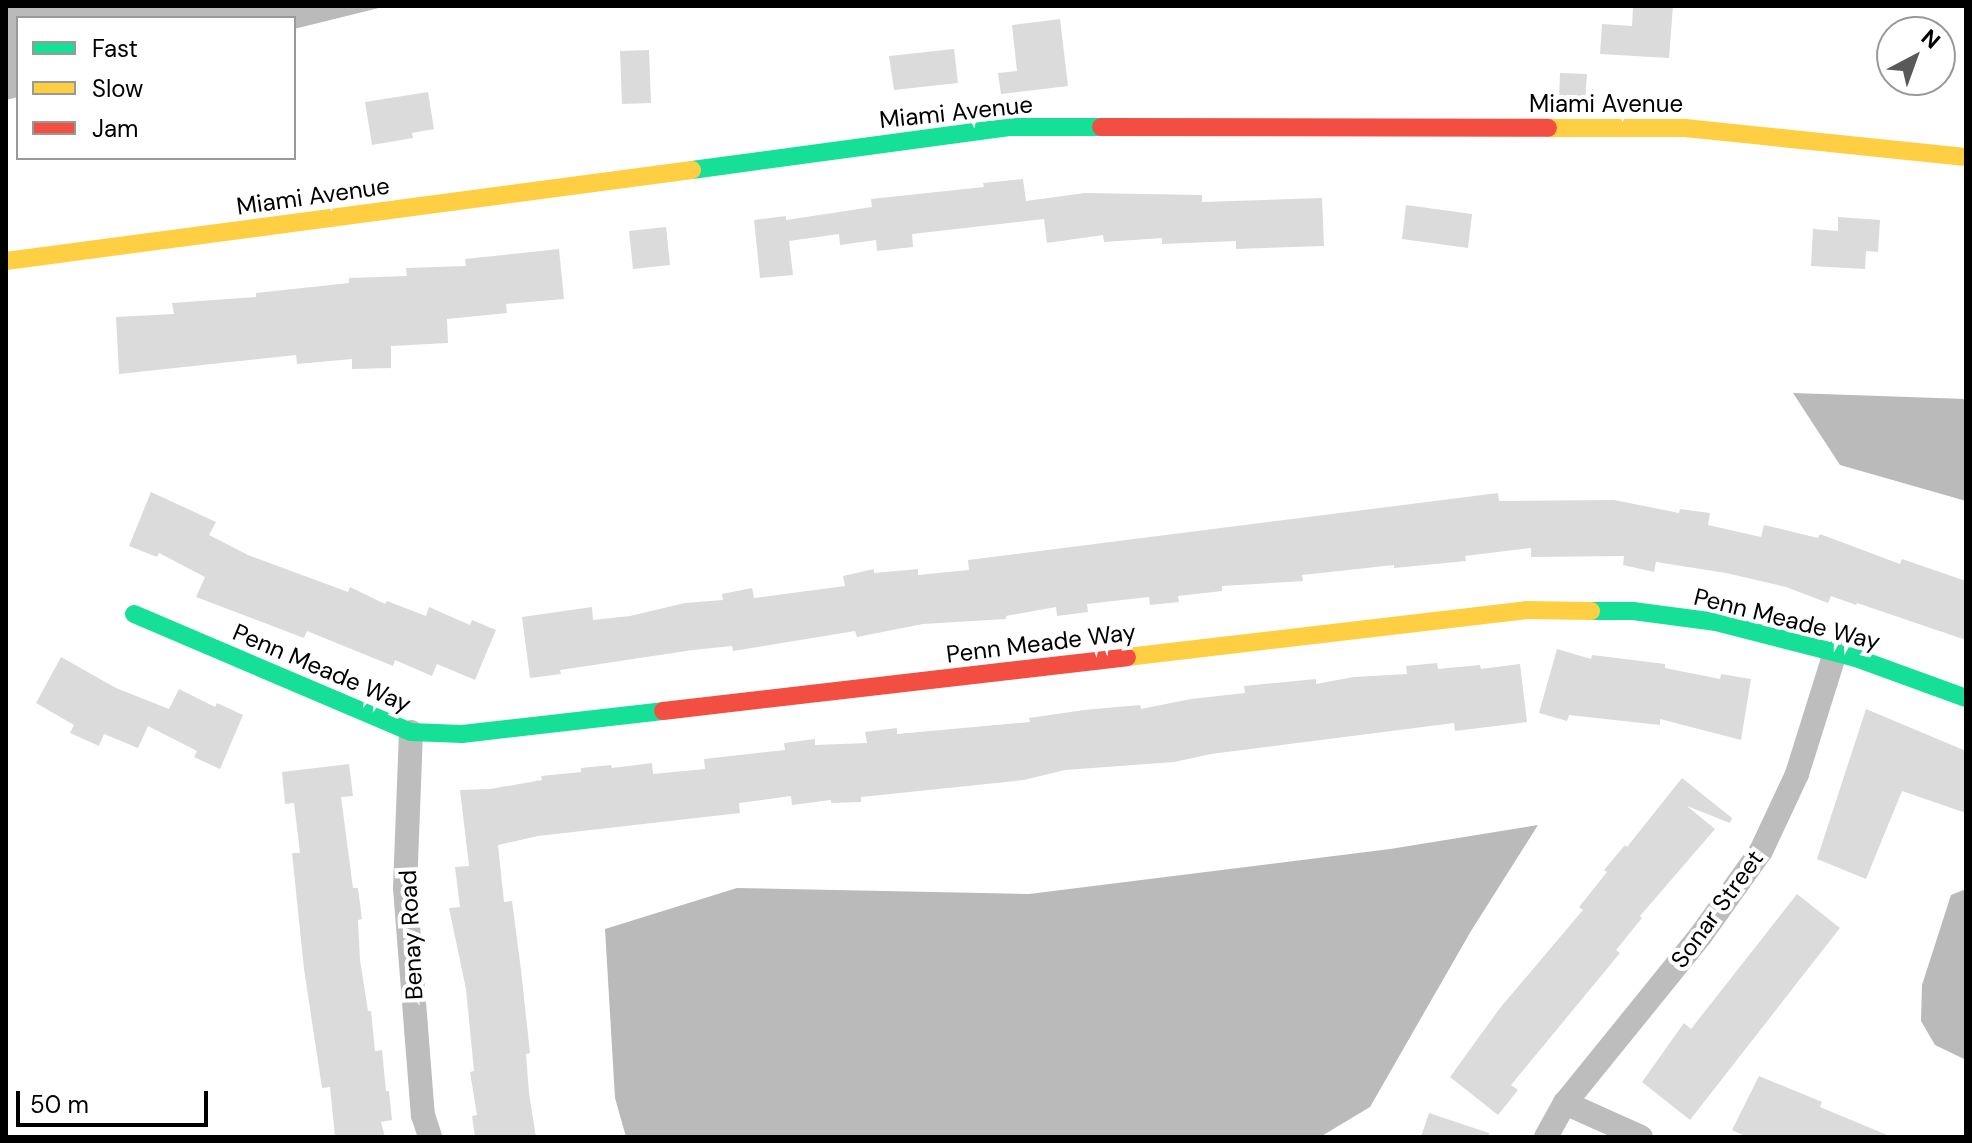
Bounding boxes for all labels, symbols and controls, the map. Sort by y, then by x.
legend [16,16,296,160]
north arrow [1876,16,1956,96]
text: N [1915,23,1946,55]
text: Fast [92,33,138,64]
text: Slow [92,73,143,104]
street label: Miami Avenue [878,90,1034,134]
street label: Miami Avenue [1529,90,1683,118]
text: Jam [92,113,138,144]
street label: Miami Avenue [235,171,391,221]
street label: Penn Meade Way [1691,582,1883,656]
street label: Penn Meade Way [229,617,415,719]
street label: Penn Meade Way [945,617,1137,669]
street label: Sonar Street [1665,845,1769,973]
street label: Benay Road [393,869,429,1001]
scale bar [20,1075,212,1125]
text: 50 m [30,1089,89,1120]

